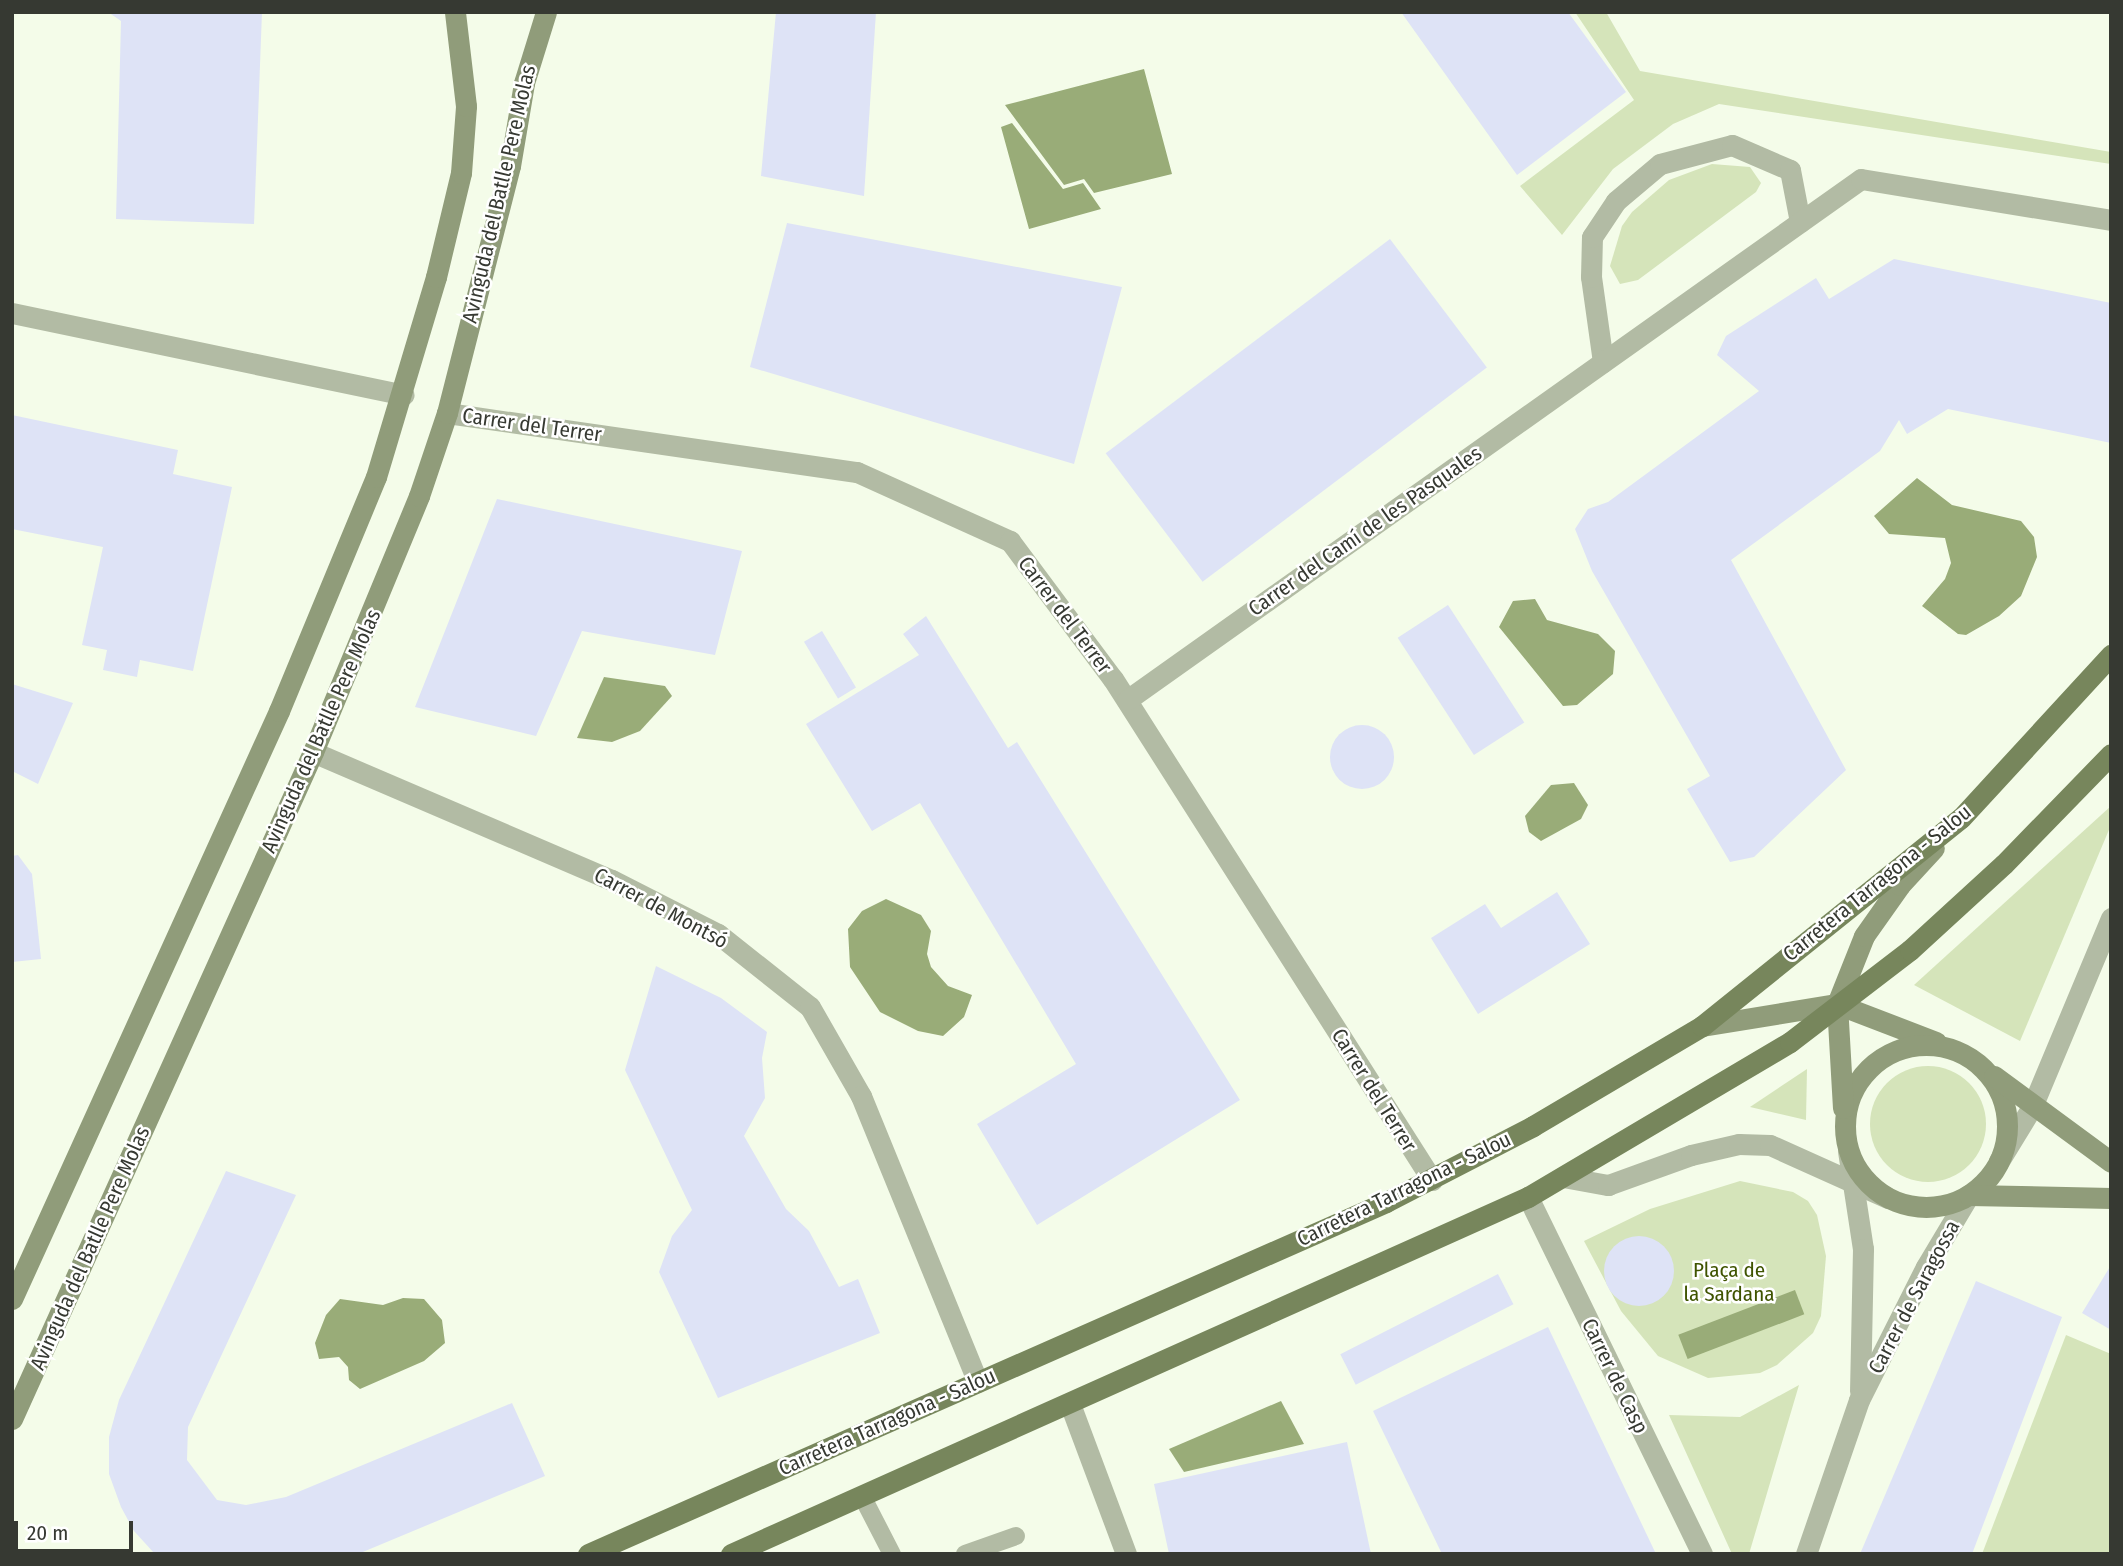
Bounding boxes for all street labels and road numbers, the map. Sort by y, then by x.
street label: Avinguda del Batlle Pere Molas [457,63,541,325]
street label: Carrer del Terrer [461,403,603,447]
street label: Carrer del Camí de les Pasquales [1243,441,1487,621]
street label: Carrer del Terrer [1013,551,1117,679]
street label: Avinguda del Batlle Pere Molas [256,605,386,857]
street label: Carretera Tarragona - Salou [1778,799,1976,967]
street label: Carrer de Montsó [590,862,732,954]
street label: Carrer del Terrer [1326,1024,1422,1156]
street label: Avinguda del Batlle Pere Molas [25,1122,155,1374]
street label: Carretera Tarragona - Salou [1293,1126,1515,1252]
street label: Carrer de Saragossa [1863,1216,1965,1378]
street label: Carrer de Casp [1576,1314,1654,1438]
street label: Carretera Tarragona - Salou [775,1363,999,1481]

